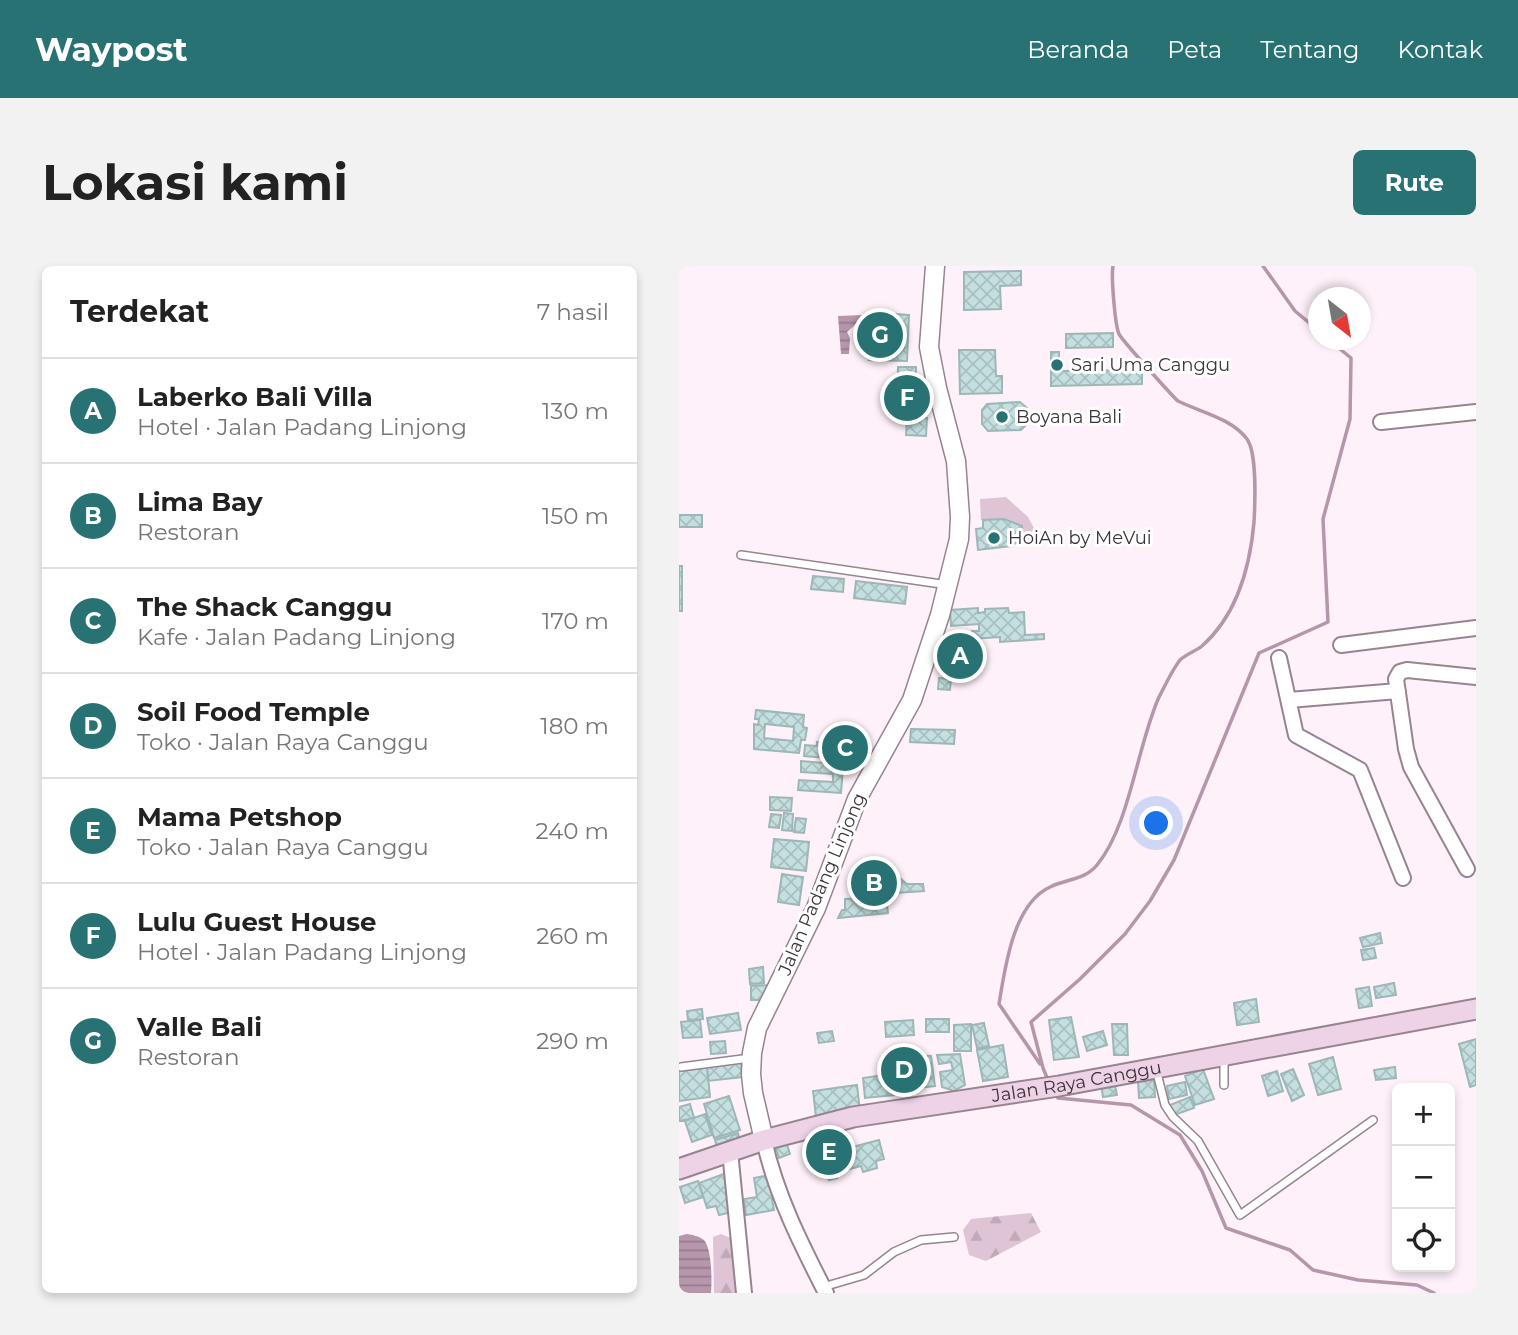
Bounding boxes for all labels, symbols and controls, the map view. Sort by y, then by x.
text: Waypost [35,29,188,69]
text: Beranda [1027,35,1129,64]
text: Peta [1167,35,1222,64]
text: Tentang [1260,35,1359,64]
text: Kontak [1397,35,1483,64]
button: Rute [1353,150,1476,215]
text: Lokasi kami [42,153,348,212]
north arrow [1308,287,1371,350]
text: Terdekat [70,293,209,330]
text: 7 hasil [537,298,609,326]
pin: G [857,309,903,361]
place label: Sari Uma Canggu [1071,354,1230,376]
marker: Sari Uma Canggu [1049,357,1065,373]
pin: F [884,372,930,424]
text: Laberko Bali Villa [137,381,373,413]
text: A [84,397,102,425]
text: 130 m [542,397,609,425]
place label: Boyana Bali [1016,406,1122,428]
marker: Boyana Bali [994,409,1010,425]
text: Hotel · Jalan Padang Linjong [137,413,467,441]
text: Lima Bay [137,486,262,518]
text: B [84,502,102,530]
text: 150 m [542,502,609,530]
text: Restoran [137,518,239,546]
place label: HoiAn by MeVui [1008,527,1152,549]
marker: HoiAn by MeVui [986,530,1002,546]
text: The Shack Canggu [137,591,392,623]
text: C [85,607,101,635]
text: 170 m [542,607,609,635]
text: Kafe · Jalan Padang Linjong [137,623,456,651]
pin: A [937,630,983,682]
text: Soil Food Temple [137,696,370,728]
text: D [84,712,103,740]
text: 180 m [540,712,609,740]
pin: C [822,722,868,774]
text: Toko · Jalan Raya Canggu [137,728,429,756]
street label: Jalan Padang Linjong [773,790,870,979]
text: Mama Petshop [137,801,342,833]
your location [1139,806,1173,840]
text: E [85,817,101,845]
text: 240 m [536,817,609,845]
text: Toko · Jalan Raya Canggu [137,833,429,861]
pin: B [851,857,897,909]
text: Lulu Guest House [137,906,376,938]
text: F [86,922,100,950]
text: 260 m [536,922,609,950]
text: Hotel · Jalan Padang Linjong [137,938,467,966]
text: Valle Bali [137,1011,262,1043]
text: G [84,1027,102,1055]
text: 290 m [536,1027,609,1055]
text: Restoran [137,1043,239,1071]
pin: D [881,1044,927,1096]
street label: Jalan Raya Canggu [989,1056,1163,1107]
map controls [1392,1083,1455,1272]
button: + [1392,1083,1455,1146]
pin: E [806,1126,852,1178]
button: − [1392,1146,1455,1209]
button: locate [1392,1209,1455,1272]

